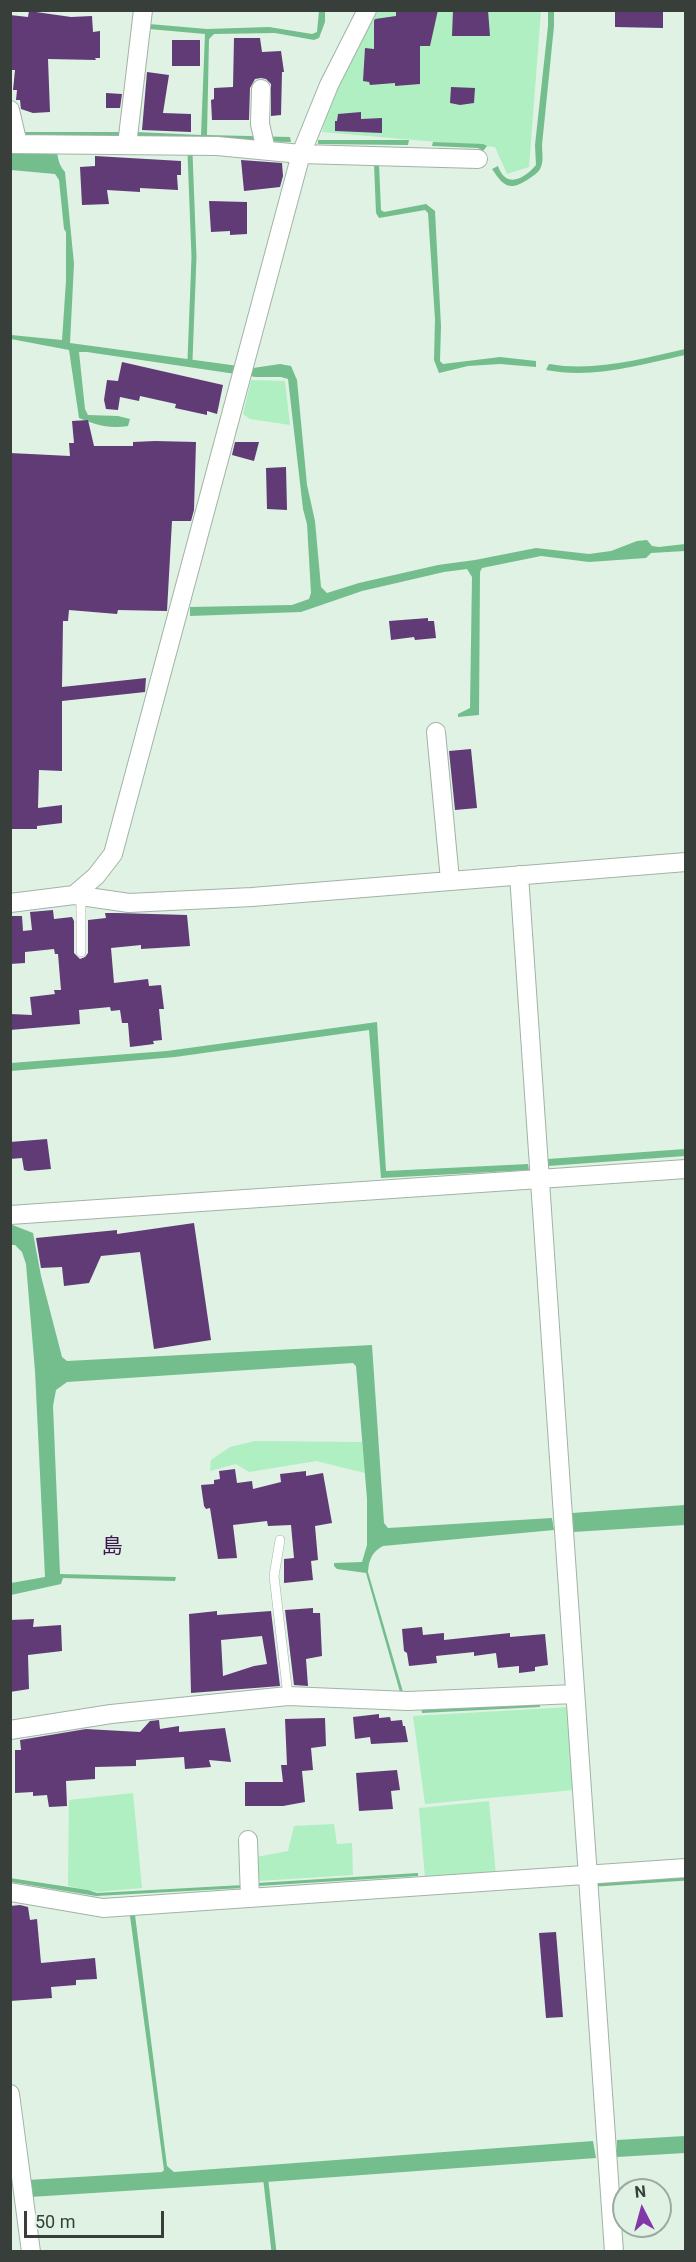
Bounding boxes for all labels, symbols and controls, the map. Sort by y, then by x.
district label: 島 [102,1535,122,1561]
north arrow [612,2178,672,2238]
text: N [634,2182,647,2202]
scale bar [27,2199,166,2237]
text: 50 m [35,2211,75,2232]

